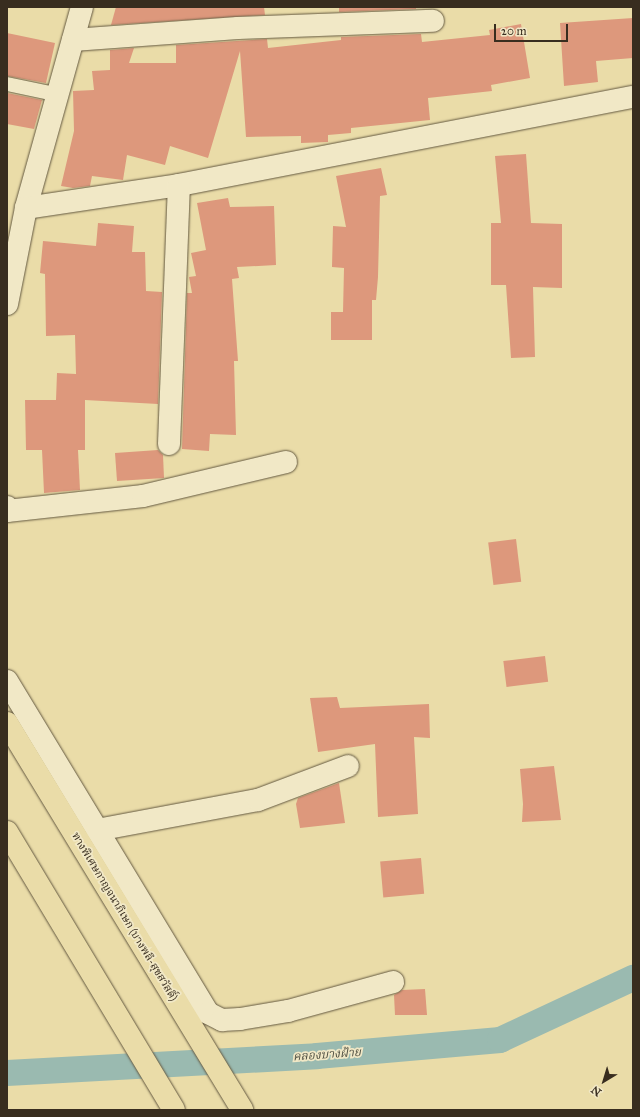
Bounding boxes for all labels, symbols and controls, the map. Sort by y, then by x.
scale bar [496,16,570,42]
text: 20 m [501,24,527,38]
street label: ทางพิเศษกาญจนาภิเษก (บางพลี-สุขสวัสดิ์) [68,830,180,1004]
water label: คลองบางฝ้าย [293,1045,361,1065]
north arrow [584,1061,624,1101]
text: N [589,1083,604,1099]

